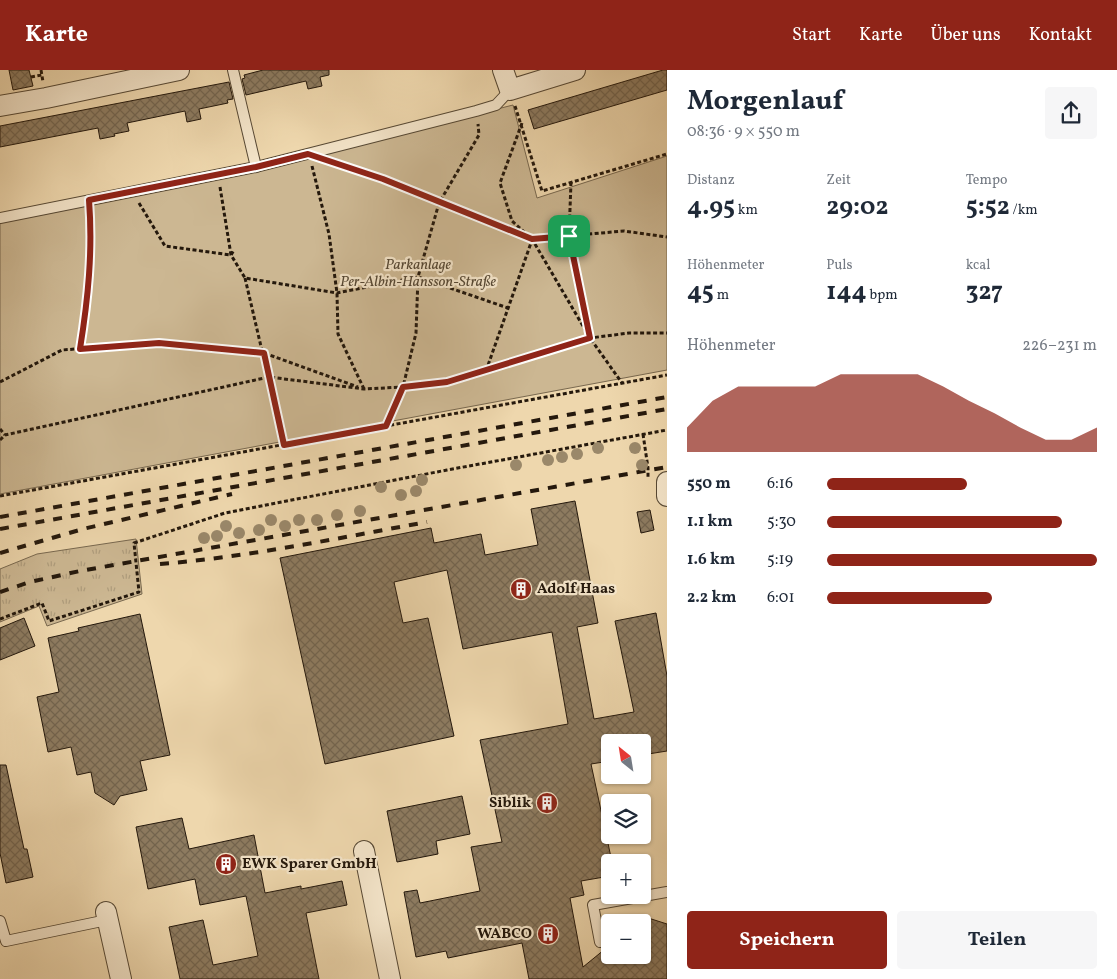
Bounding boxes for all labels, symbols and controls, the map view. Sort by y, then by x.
text: Karte [25,18,88,52]
text: Start [792,23,831,48]
text: Karte [859,23,903,48]
text: Über uns [931,23,1001,48]
text: Kontakt [1029,23,1092,48]
text: Morgenlauf [687,82,844,121]
button: share [1045,87,1097,139]
text: 08:36 · 9 × 550 m [687,121,800,143]
text: Distanz [687,171,735,190]
text: Zeit [826,171,851,190]
text: Tempo [966,171,1007,190]
text: 4.95 [687,190,735,225]
text: 29:02 [826,190,889,225]
text: 5:52 [966,190,1010,225]
text: km [735,201,758,220]
text: /km [1010,201,1038,220]
pin [548,215,590,257]
icon: arrive [555,222,583,250]
park label: Parkanlage Per-Albin-Hansson-Straße [340,255,497,293]
text: Höhenmeter [687,256,765,275]
text: Puls [826,256,853,275]
text: kcal [966,256,991,275]
text: 45 [687,275,714,310]
text: 144 [826,275,867,310]
text: 327 [966,275,1003,310]
text: m [714,286,729,305]
text: bpm [867,286,898,305]
text: Höhenmeter [687,335,776,357]
text: 226–231 m [1022,335,1097,357]
text: 550 m [687,473,731,495]
text: 6:16 [767,473,793,495]
text: 1.1 km [687,511,733,533]
text: 5:30 [767,511,796,533]
text: 1.6 km [687,549,735,571]
text: 5:19 [767,549,793,571]
building icon: Adolf Haas [509,577,533,601]
place label: Adolf Haas [537,579,615,600]
text: 2.2 km [687,587,737,609]
text: 6:01 [767,587,795,609]
north arrow [601,734,651,784]
map controls [601,734,651,964]
building icon: Siblik [535,791,559,815]
place label: Siblik [489,793,531,814]
button: layers [601,794,651,844]
building icon: EWK Sparer GmbH [214,852,238,876]
place label: EWK Sparer GmbH [242,854,377,875]
button: + [601,854,651,904]
button: Speichern [687,911,887,969]
button: Teilen [897,911,1097,969]
button: − [601,914,651,964]
building icon: WABCO [536,922,560,946]
place label: WABCO [477,924,532,945]

